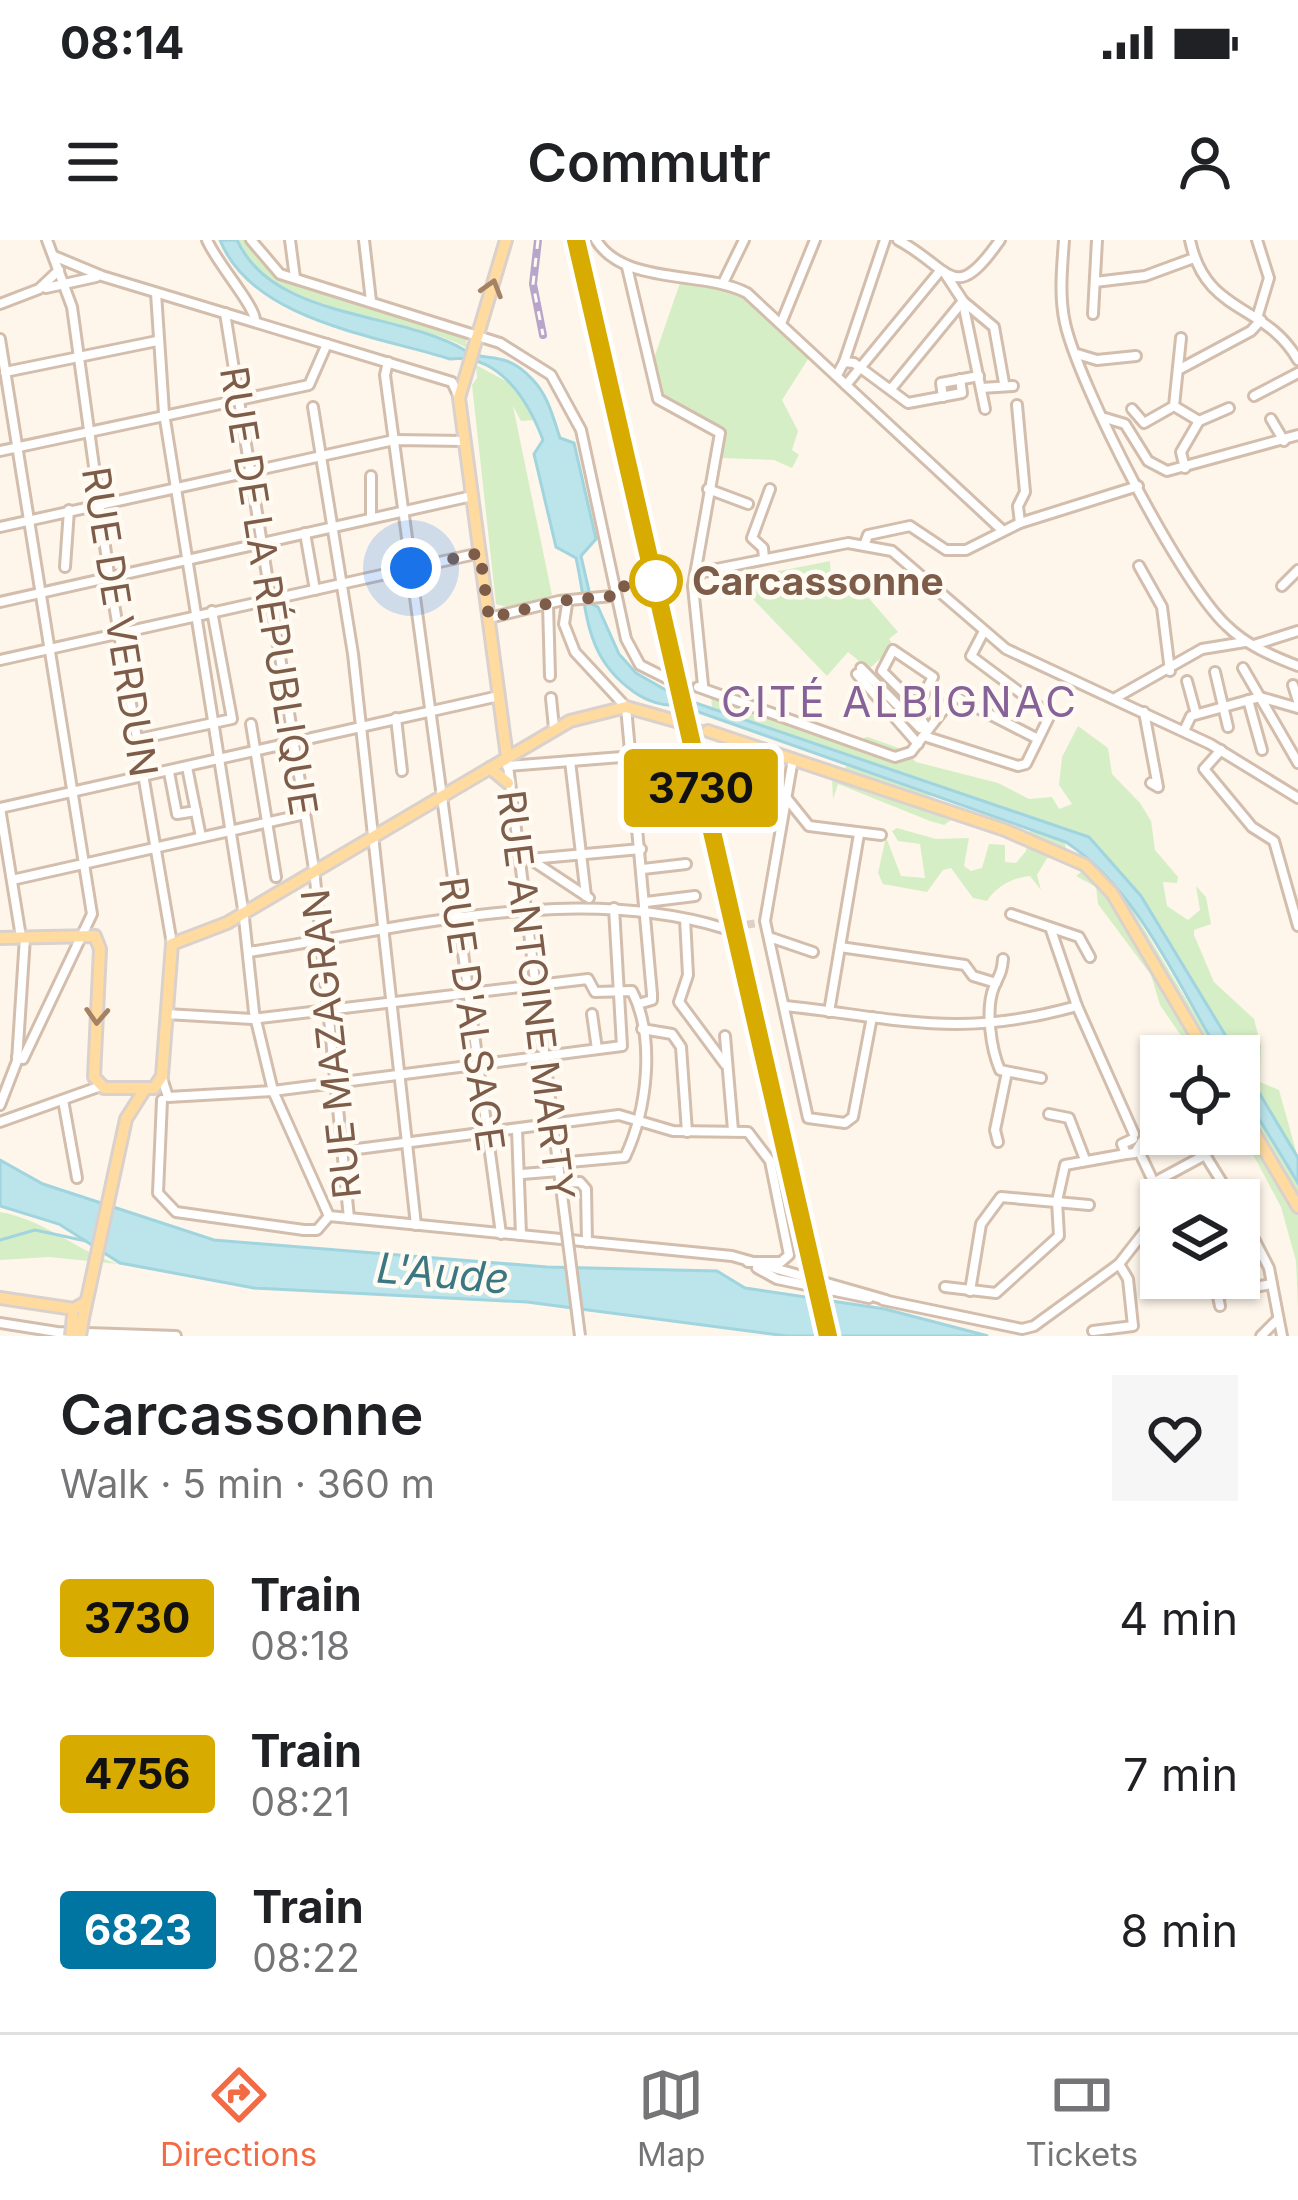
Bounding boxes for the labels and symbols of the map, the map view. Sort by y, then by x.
one-way arrow [477,278,502,299]
street label: RUE DE LA RÉPUBLIQUE [211,363,328,819]
street label: RUE DE VERDUN [73,464,168,780]
your location [381,538,441,598]
marker: Carcassonne [631,556,681,606]
place label: Carcassonne [692,557,944,604]
district label: CITÉ ALBIGNAC [721,676,1079,727]
line badge: 3730 [617,749,785,827]
street label: RUE ANTOINE MARTY [488,787,585,1203]
street label: RUE D'ALSACE [430,874,515,1154]
street label: RUE MAZAGRAN [291,887,370,1201]
one-way arrow [84,1007,110,1026]
water label: L'Aude [375,1241,511,1304]

